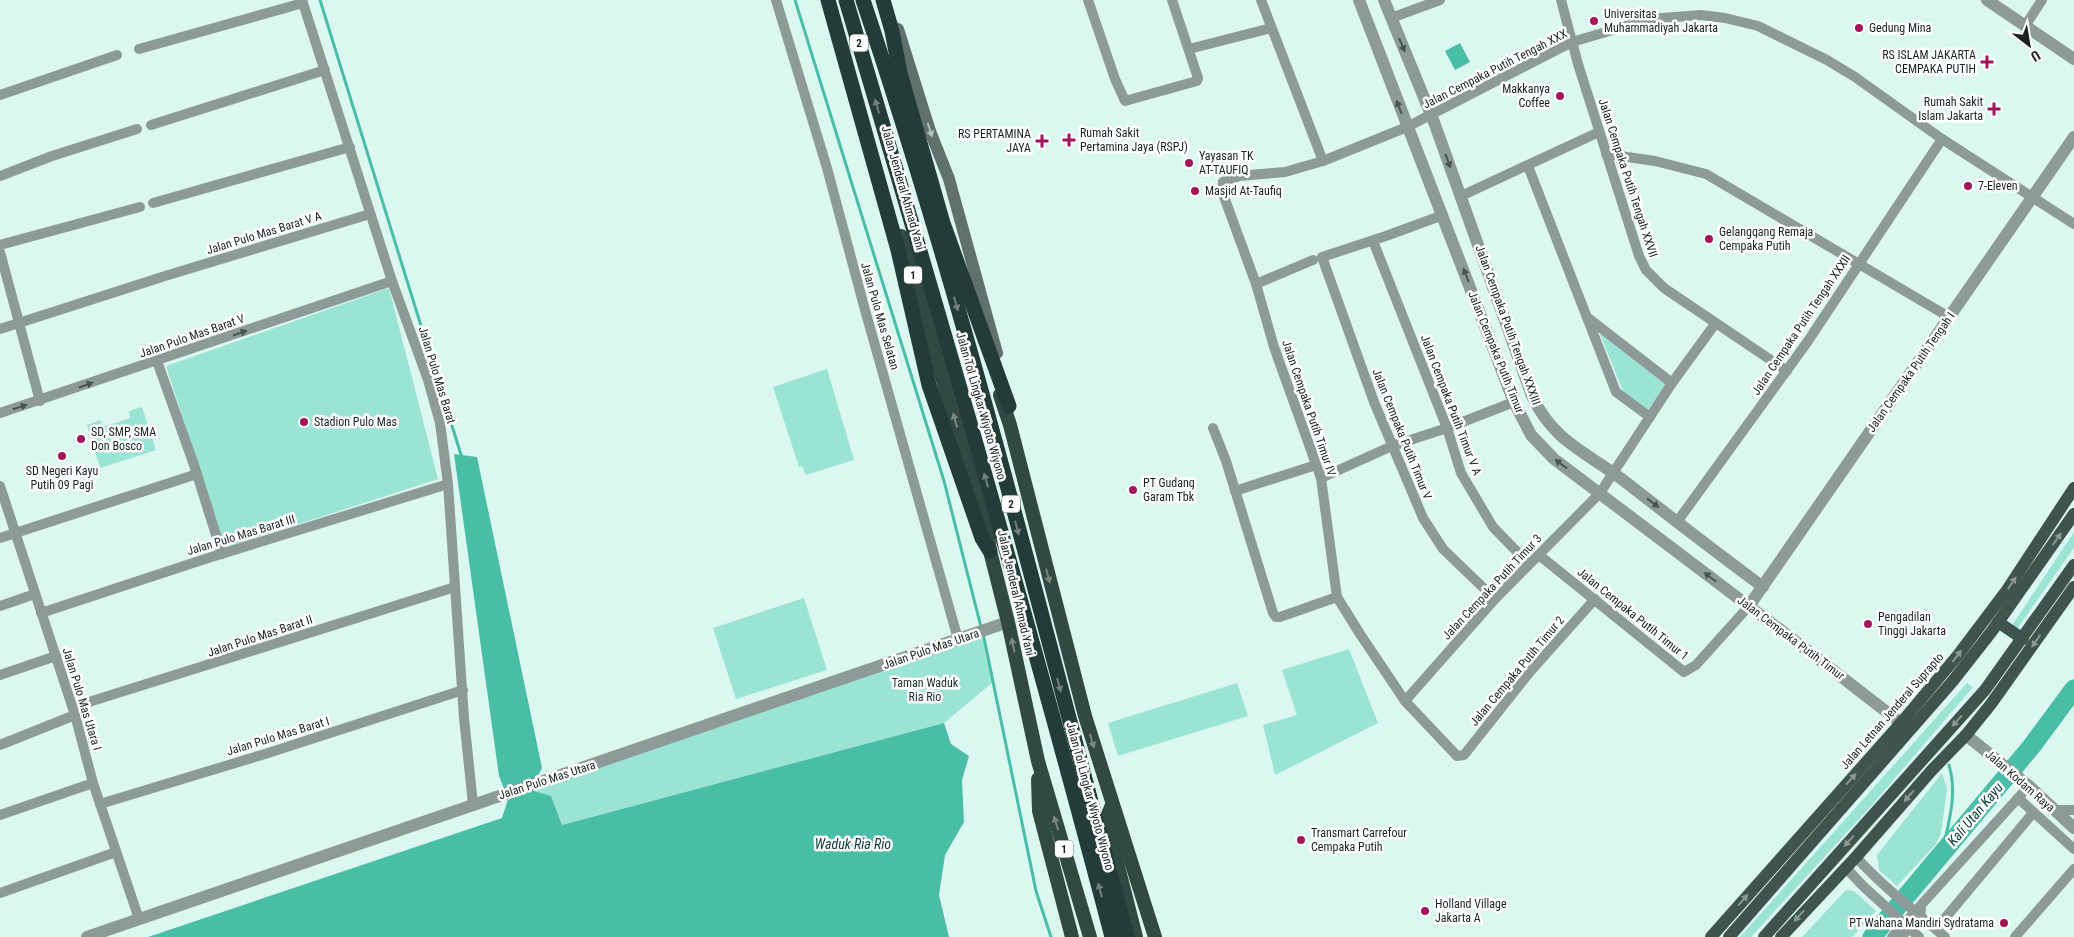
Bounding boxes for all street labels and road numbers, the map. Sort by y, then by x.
street label: Jalan Cempaka Putih Tengah XXX [1421,26,1570,112]
road number: 2 [850,34,868,52]
street label: Jalan Cempaka Putih Tengah XXVII [1596,97,1660,259]
street label: Jalan Jenderal Ahmad Yani [879,124,927,252]
street label: Jalan Pulo Mas Barat V A [205,209,323,257]
street label: Jalan Cempaka Putih Tengah XXXIII [1473,243,1543,407]
street label: Jalan Cempaka Putih Tengah XXXII [1749,252,1853,398]
street label: Jalan Pulo Mas Selatan [858,261,902,372]
road number: 1 [904,266,922,284]
street label: Jalan Cempaka Putih Timur [1465,289,1527,415]
street label: Jalan Cempaka Putih Tengah I [1864,309,1958,435]
street label: Jalan Pulo Mas Barat V [138,311,247,361]
street label: Jalan Pulo Mas Barat [416,325,459,426]
street label: Jalan Tol Lingkar Wiyoto Wiyono [953,331,1009,481]
street label: Jalan Cempaka Putih Timur V A [1418,333,1484,477]
street label: Jalan Cempaka Putih Timur IV [1279,338,1339,478]
street label: Jalan Cempaka Putih Timur V [1369,367,1435,502]
road number: 2 [1002,496,1020,512]
street label: Jalan Pulo Mas Barat III [185,512,297,558]
street label: Jalan Jenderal Ahmad Yani [995,529,1037,657]
street label: Jalan Cempaka Putih Timur 3 [1440,531,1545,643]
street label: Jalan Cempaka Putih Timur 1 [1575,565,1691,663]
street label: Jalan Cempaka Putih Timur [1735,593,1847,683]
street label: Jalan Pulo Mas Barat II [206,612,314,660]
street label: Jalan Cempaka Putih Timur 2 [1467,613,1567,729]
street label: Jalan Pulo Mas Utara [881,626,981,672]
street label: Jalan Pulo Mas Utara I [60,646,104,752]
street label: Jalan Letnan Jenderal Suprapto [1838,650,1946,772]
street label: Jalan Pulo Mas Barat I [225,714,331,758]
street label: Jalan Tol Lingkar Wiyoto Wiyono [1063,720,1117,872]
street label: Jalan Kodam Raya [1982,747,2058,815]
street label: Jalan Pulo Mas Utara [497,758,597,802]
road number: 1 [1055,841,1073,858]

